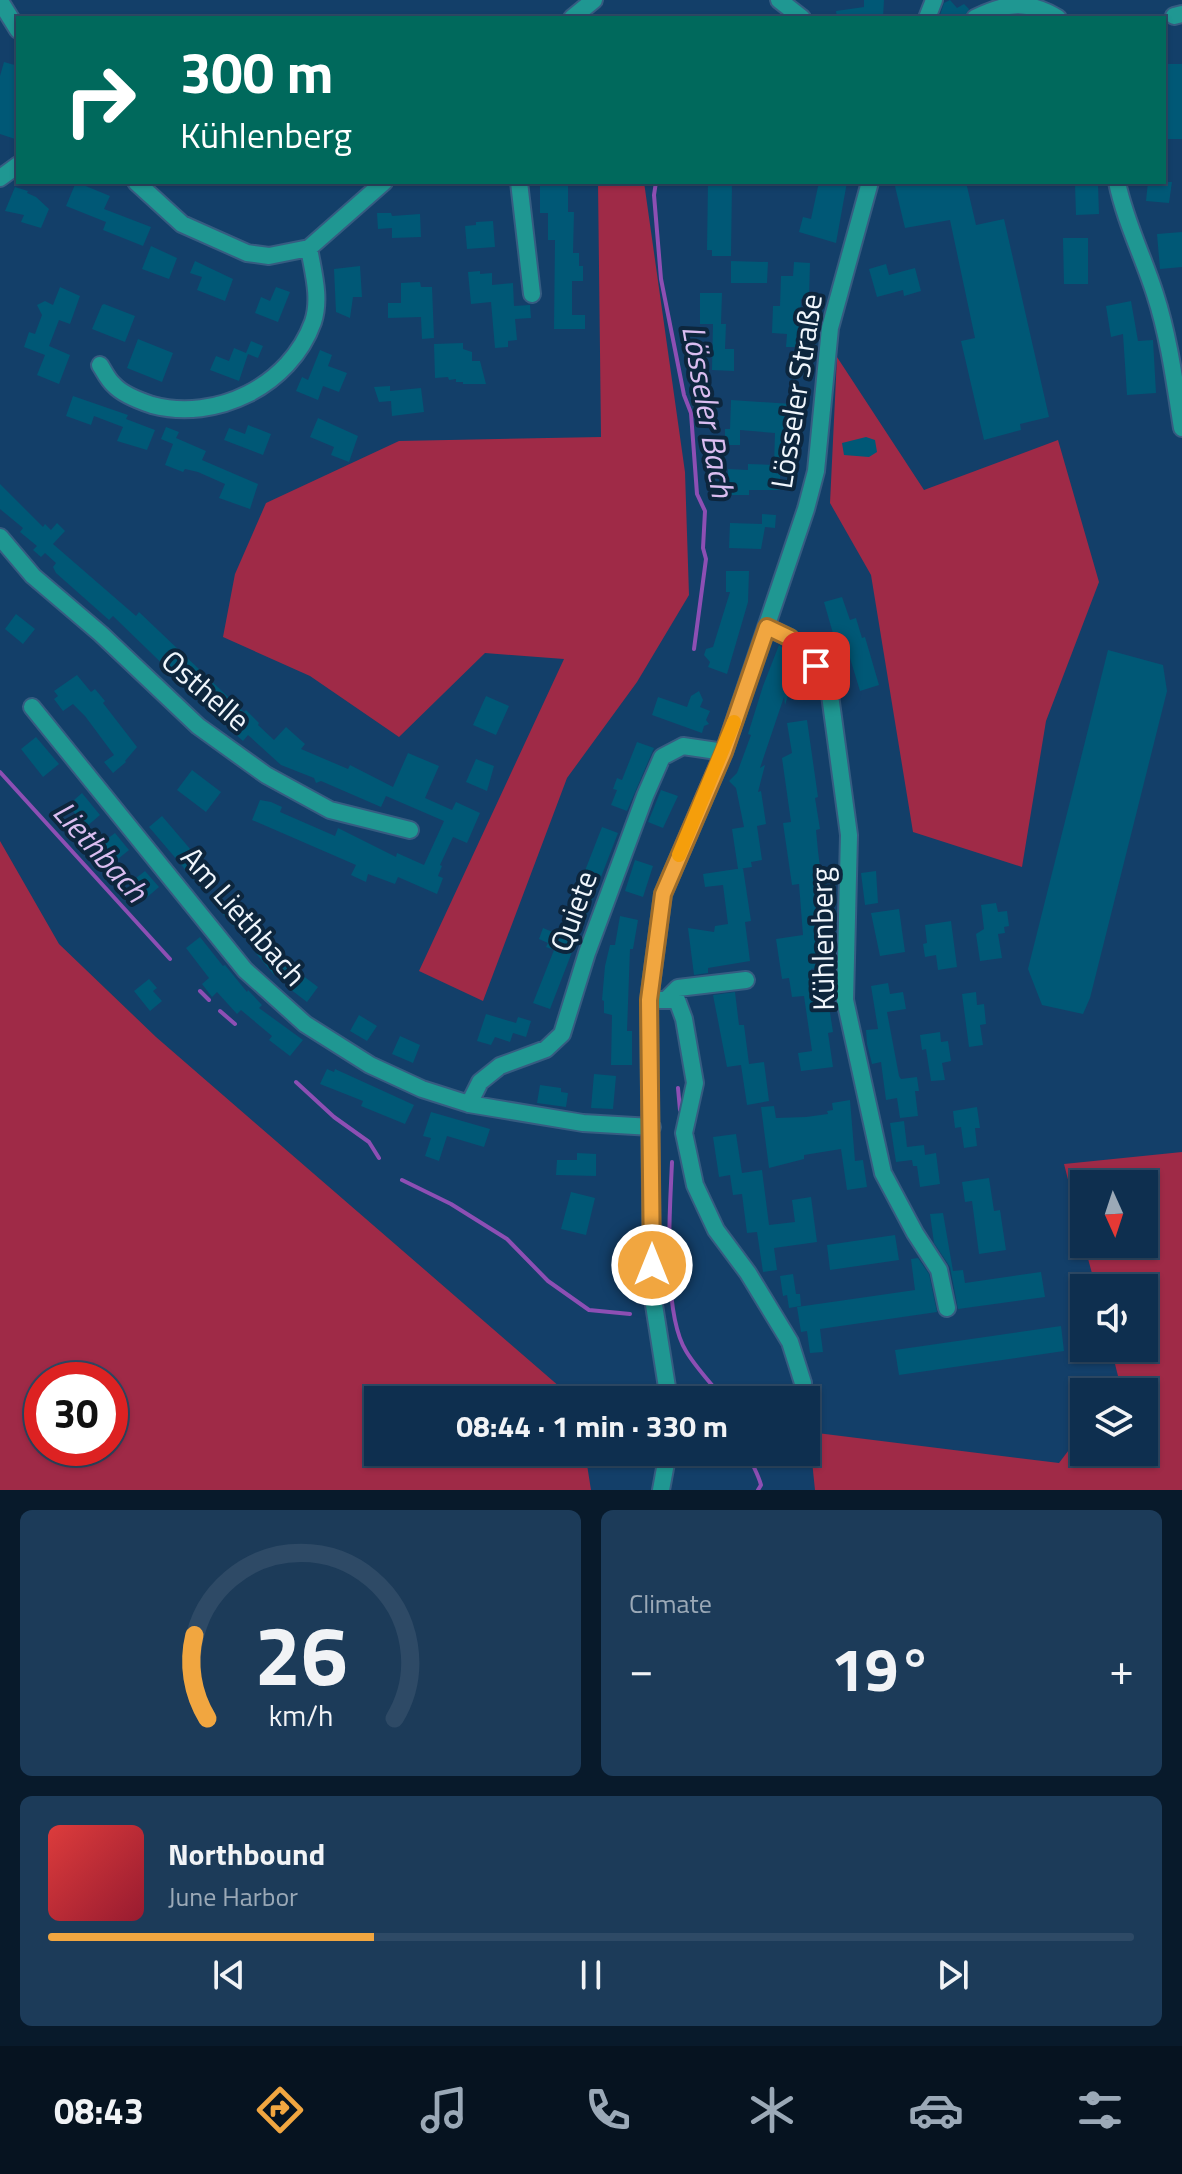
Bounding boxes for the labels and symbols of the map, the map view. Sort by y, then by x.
street label: Lösseler Straße [758,290,834,492]
water label: Lösseler Bach [670,321,748,502]
pin [782,632,850,700]
street label: Osthelle [151,638,261,742]
water label: Liethbach [42,790,160,913]
street label: Am Liethbach [170,836,318,996]
street label: Quiete [537,864,609,958]
street label: Kühlenberg [798,867,846,1011]
north arrow [1070,1170,1158,1258]
position arrow [610,1223,694,1307]
speed limit sign: 30 [24,1362,128,1466]

